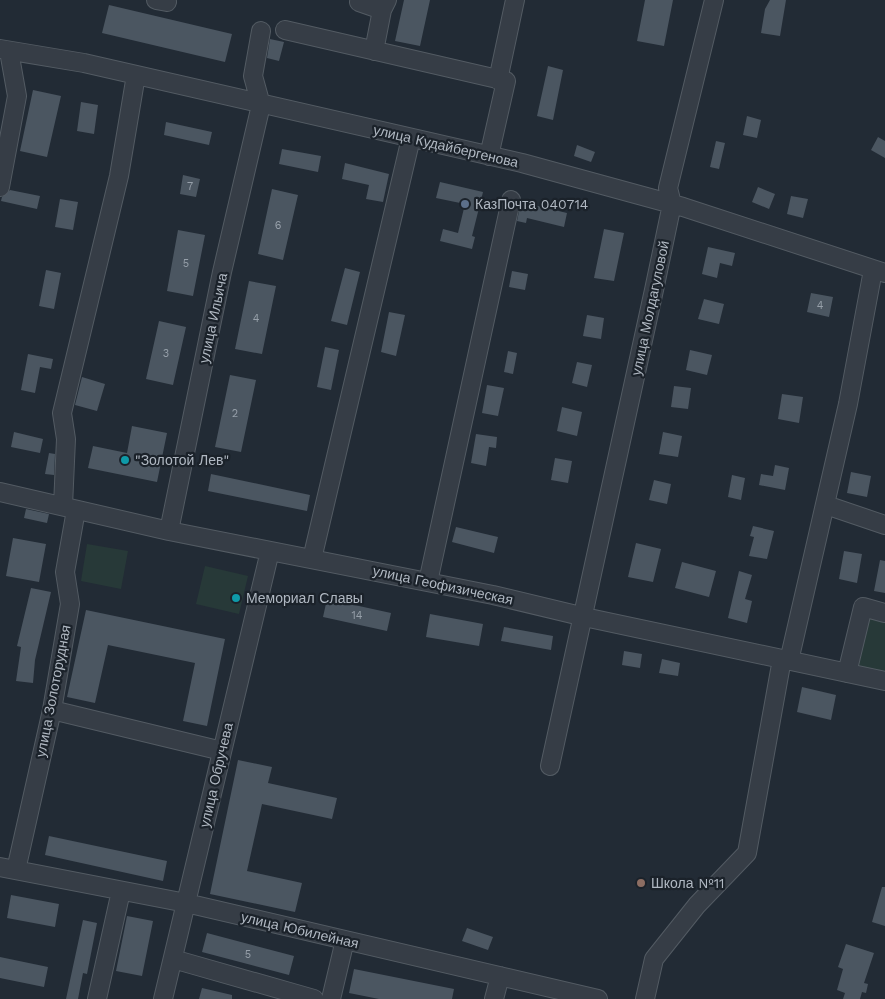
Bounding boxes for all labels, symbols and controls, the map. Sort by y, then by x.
street label: улица Кудайбергенова [372,122,520,171]
house number: 7 [187,180,193,193]
place label: КазПочта 040714 [475,196,588,212]
marker: КазПочта 040714 [459,198,471,210]
house number: 6 [275,219,282,232]
street label: улица Молдагуловой [628,239,672,377]
house number: 5 [183,257,189,270]
street label: улица Ильича [196,271,230,365]
house number: 4 [817,299,824,312]
house number: 4 [253,312,260,325]
house number: 3 [163,347,169,360]
house number: 2 [232,407,238,420]
place label: "Золотой Лев" [135,452,229,468]
marker: "Золотой Лев" [119,454,131,466]
street label: улица Геофизическая [371,562,515,608]
place label: Мемориал Славы [246,590,363,606]
marker: Мемориал Славы [230,592,242,604]
house number: 14 [351,609,363,622]
street label: улица Золоторудная [32,623,74,759]
street label: улица Обручева [196,721,236,829]
place label: Школа №11 [651,875,725,891]
marker: Школа №11 [635,877,647,889]
street label: улица Юбилейная [240,909,360,951]
house number: 5 [245,948,251,961]

